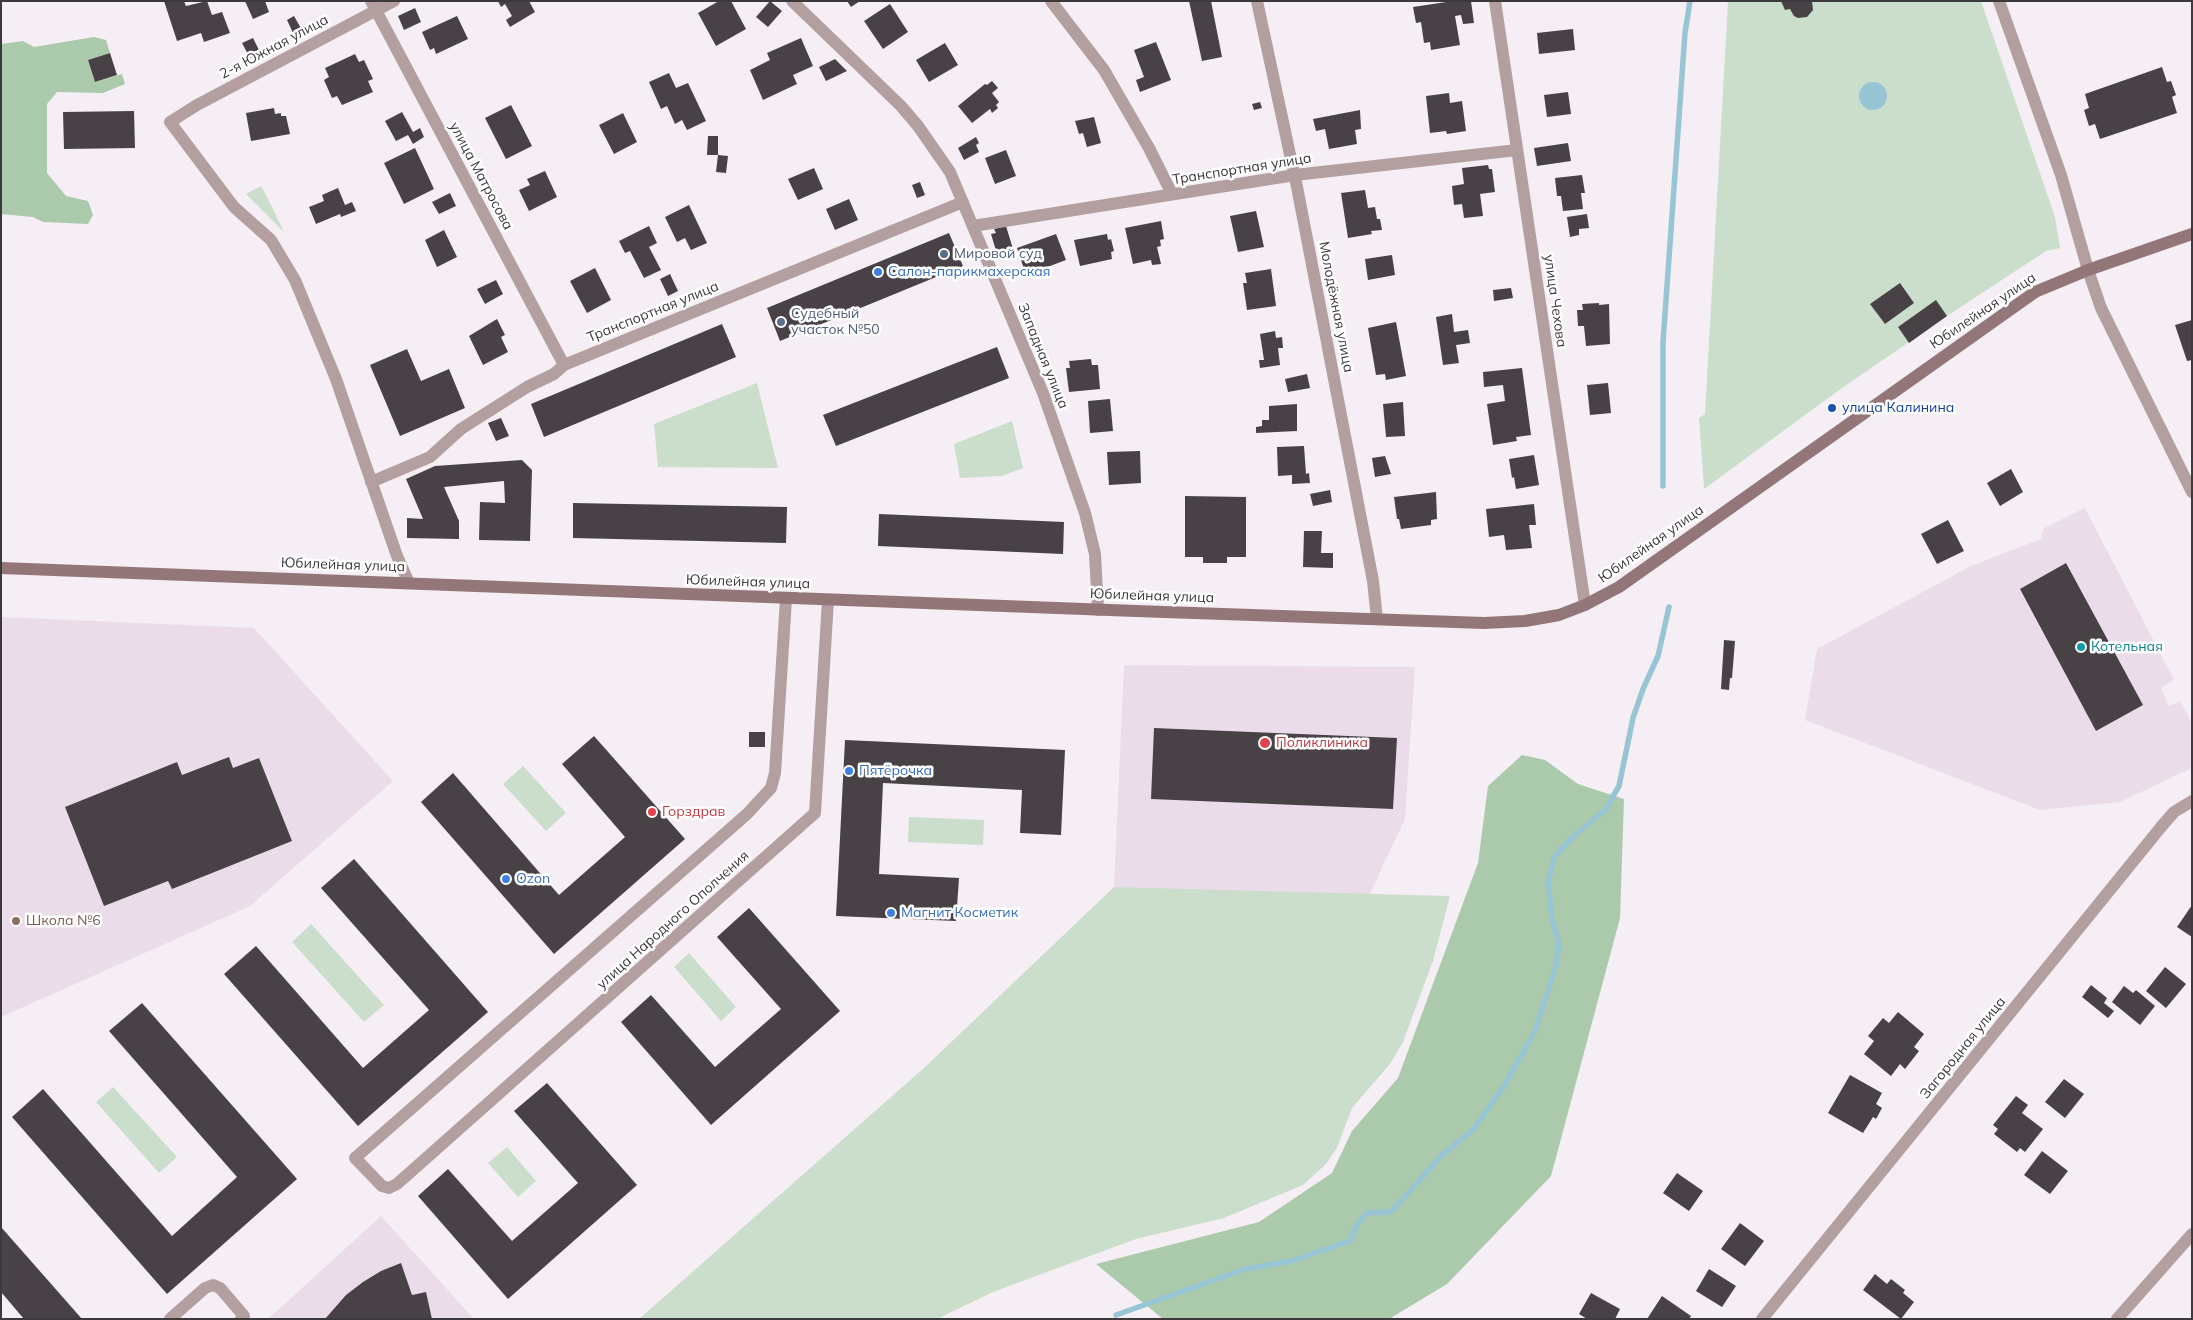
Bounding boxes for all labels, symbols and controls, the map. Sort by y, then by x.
street label: 2-я Южная улица [217,11,331,83]
street label: улица Матросова [446,119,516,233]
street label: Транспортная улица [1171,150,1313,188]
street label: Молодёжная улица [1315,240,1357,374]
place label: Мировой суд [954,246,1042,262]
marker: Мировой суд [938,248,950,260]
street label: улица Чехова [1540,253,1570,349]
place label: Салон-парикмахерская [888,264,1051,280]
marker: Салон-парикмахерская [872,266,884,278]
street label: Юбилейная улица [1927,269,2039,353]
street label: Транспортная улица [585,278,721,346]
street label: Западная улица [1014,301,1072,411]
place label: Судебный участок №50 [791,306,880,338]
marker: Судебный участок №50 [775,316,787,328]
place label: улица Калинина [1842,400,1954,416]
marker: улица Калинина [1826,402,1838,414]
street label: Юбилейная улица [1595,501,1707,587]
street label: Юбилейная улица [281,554,405,576]
street label: Юбилейная улица [686,571,810,593]
street label: Юбилейная улица [1090,585,1214,607]
place label: Котельная [2091,639,2163,655]
marker: Котельная [2075,641,2087,653]
place label: Поликлиника [1276,735,1368,751]
marker: Поликлиника [1258,736,1272,750]
place label: Пятёрочка [859,763,932,779]
marker: Пятёрочка [843,765,855,777]
place label: Горздрав [662,804,725,820]
marker: Горздрав [646,806,658,818]
street label: улица Народного Ополчения [594,847,752,993]
place label: Ozon [516,871,550,887]
marker: Ozon [500,873,512,885]
place label: Магнит Косметик [901,905,1018,921]
marker: Магнит Косметик [885,907,897,919]
place label: Школа №6 [26,913,101,929]
marker: Школа №6 [10,915,22,927]
street label: Загородная улица [1917,994,2009,1102]

